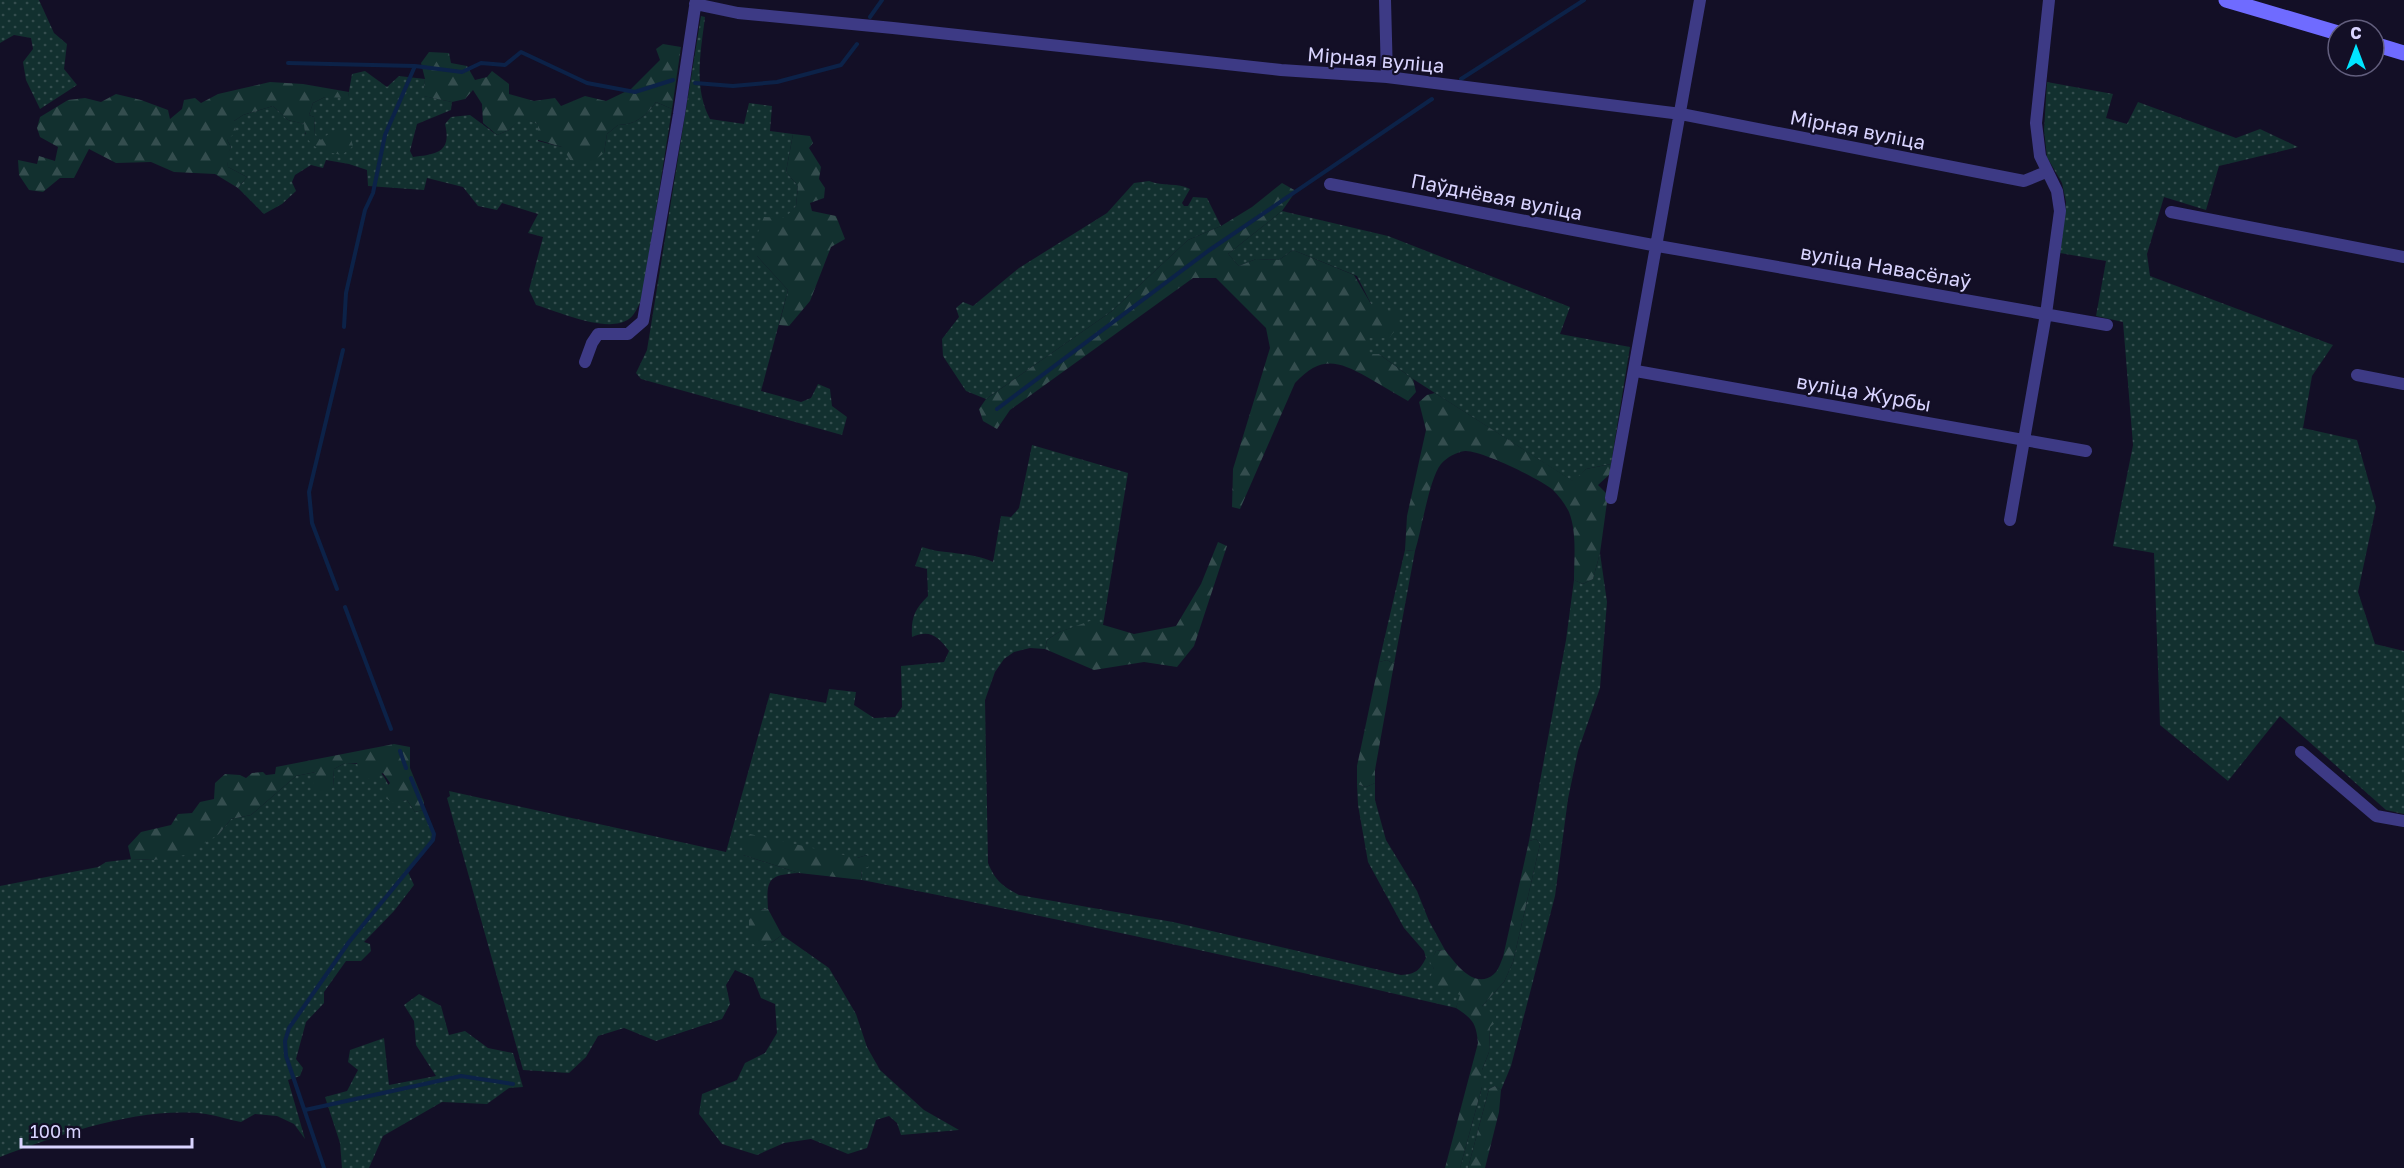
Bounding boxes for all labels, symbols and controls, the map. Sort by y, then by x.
north arrow [2326,18,2386,78]
text: С [2350,23,2362,43]
street label: Мірная вуліца [1307,41,1445,77]
street label: Мірная вуліца [1788,104,1928,154]
street label: Паўднёвая вуліца [1409,168,1585,224]
street label: вуліца Навасёлаў [1799,239,1973,293]
street label: вуліца Журбы [1795,368,1933,416]
scale bar [21,1111,192,1149]
text: 100 m [30,1120,81,1142]

